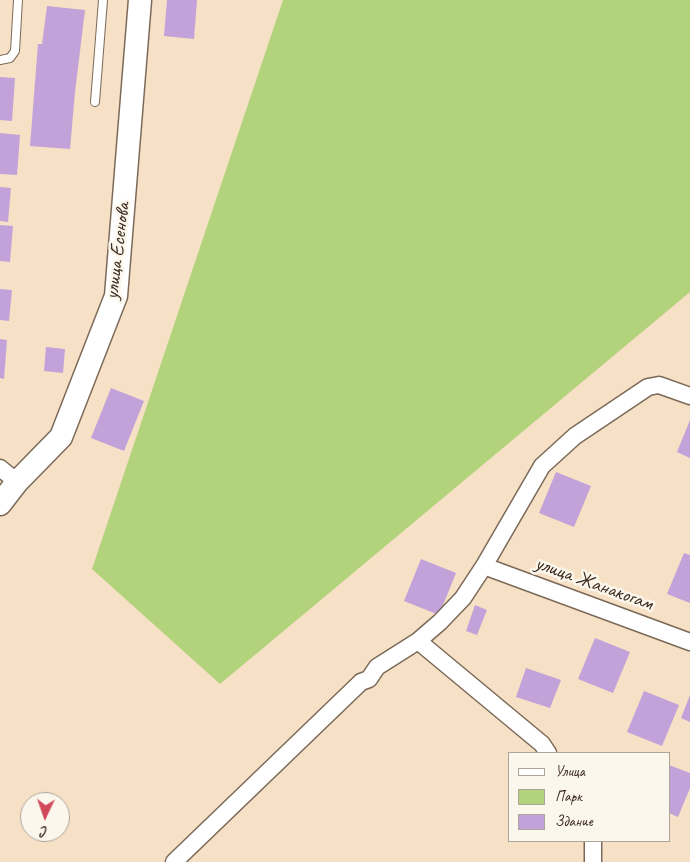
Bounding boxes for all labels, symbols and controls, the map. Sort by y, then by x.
street label: улица Есенова [100,201,136,301]
street label: улица Жанакогам [532,552,656,616]
legend [508,752,670,842]
text: Улица [555,762,585,781]
text: Парк [555,787,582,806]
north arrow [20,792,70,842]
text: Здание [555,812,593,831]
text: С [40,823,48,840]

